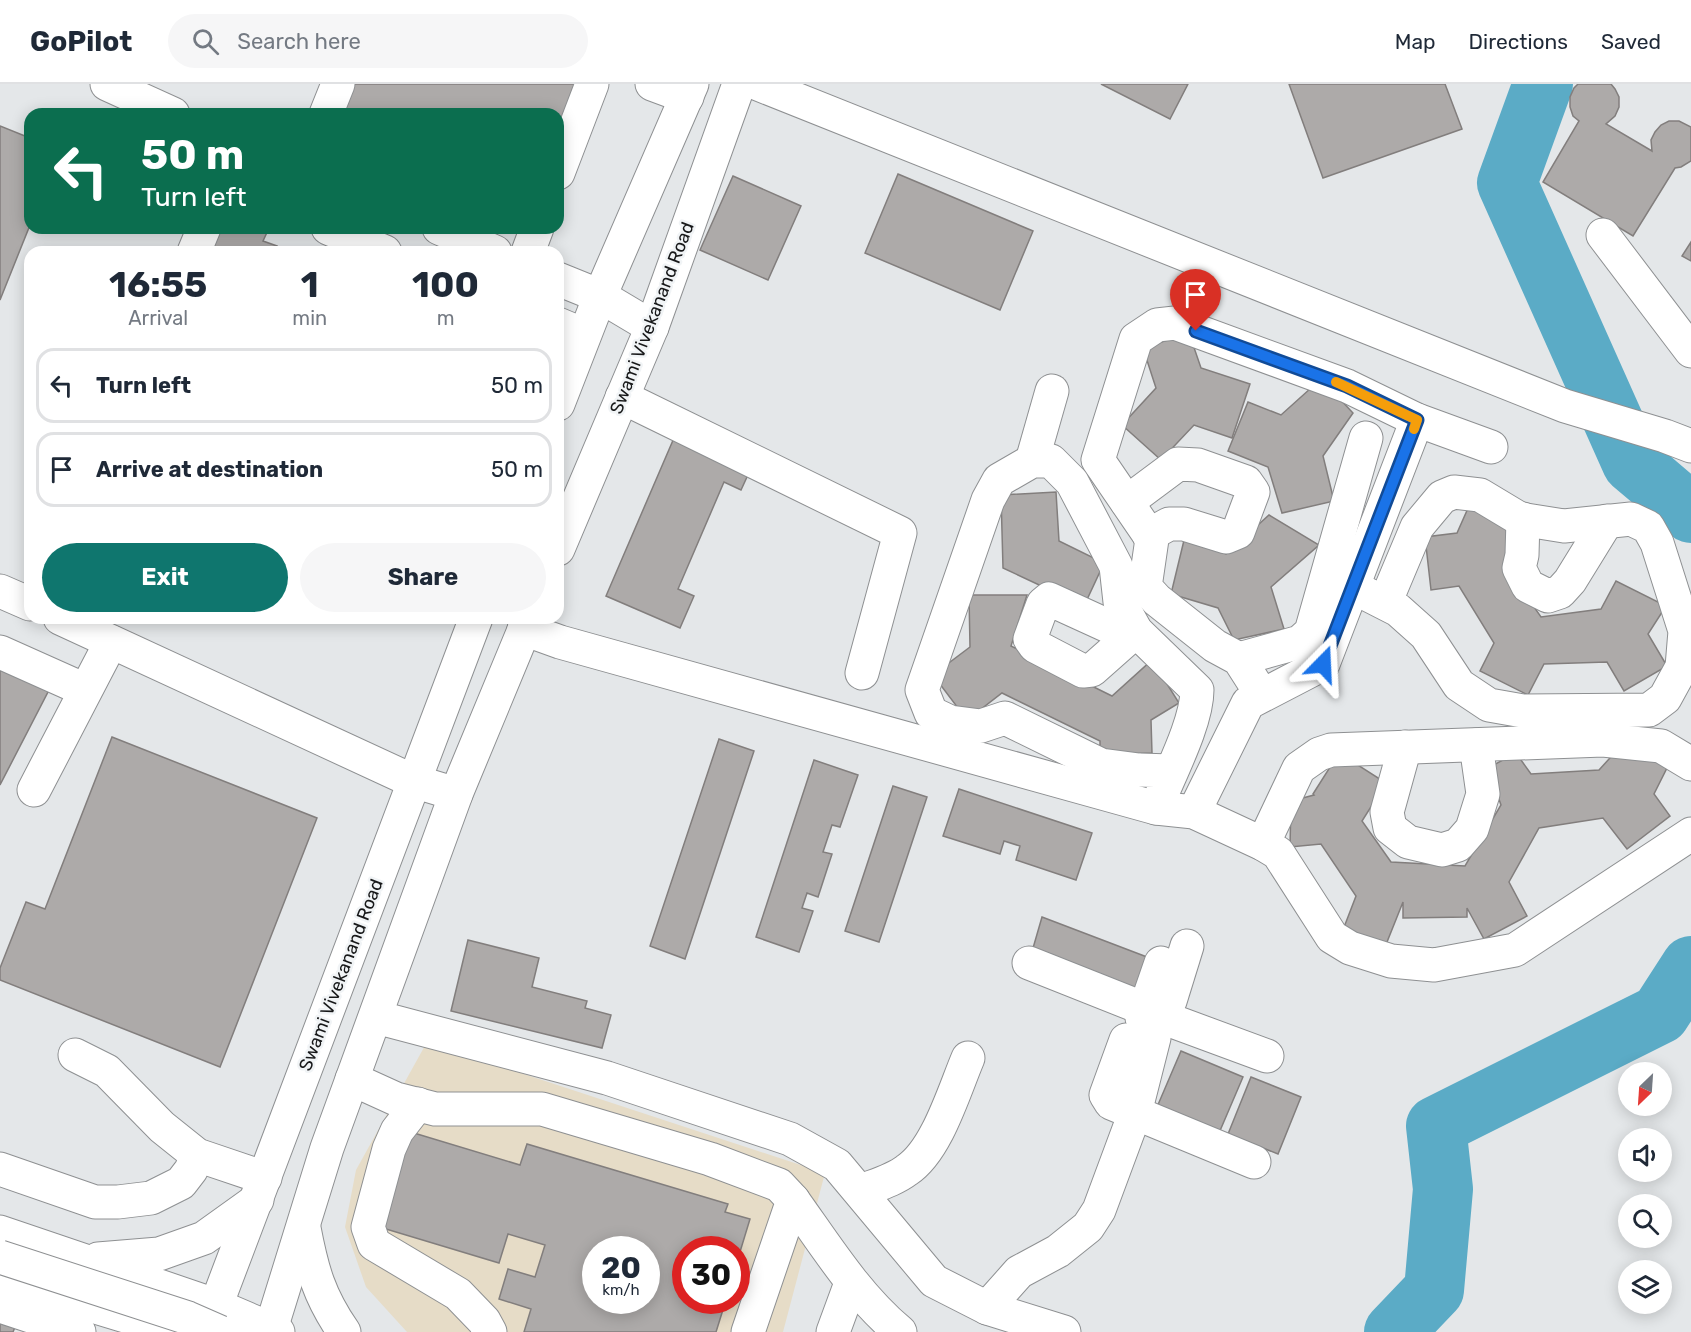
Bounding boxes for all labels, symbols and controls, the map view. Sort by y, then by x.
search box [168,14,588,68]
text: GoPilot [30,25,132,58]
icon: search [189,25,222,58]
text: Search here [237,28,361,55]
text: Map [1395,29,1436,54]
text: Directions [1469,29,1568,54]
text: Saved [1601,29,1661,54]
text: 50 m [141,130,244,180]
icon: left [42,132,120,210]
text: Turn left [141,181,246,213]
street label: Swami Vivekanand Road [605,219,699,417]
text: 16:55 [109,263,207,306]
text: 1 [301,263,319,306]
text: 100 [412,263,479,306]
pin [1170,269,1221,331]
icon: arrive [1179,278,1212,311]
text: Arrival [128,306,188,330]
text: min [292,306,327,330]
text: m [437,306,454,330]
icon: left [45,369,78,402]
text: Turn left [96,372,191,399]
text: 50 m [491,372,543,399]
icon: arrive [45,453,78,486]
text: Arrive at destination [96,456,323,483]
text: 50 m [491,456,543,483]
button: Exit [42,543,288,612]
button: Share [300,543,546,612]
position arrow [1291,632,1355,696]
street label: Swami Vivekanand Road [294,876,388,1074]
north arrow [1618,1062,1672,1116]
map controls [1618,1062,1672,1314]
button: sound [1618,1128,1672,1182]
button: search [1618,1194,1672,1248]
speed limit sign: 30 [672,1236,750,1314]
text: 20 [601,1250,641,1286]
button: layers [1618,1260,1672,1314]
text: km/h [602,1281,640,1299]

